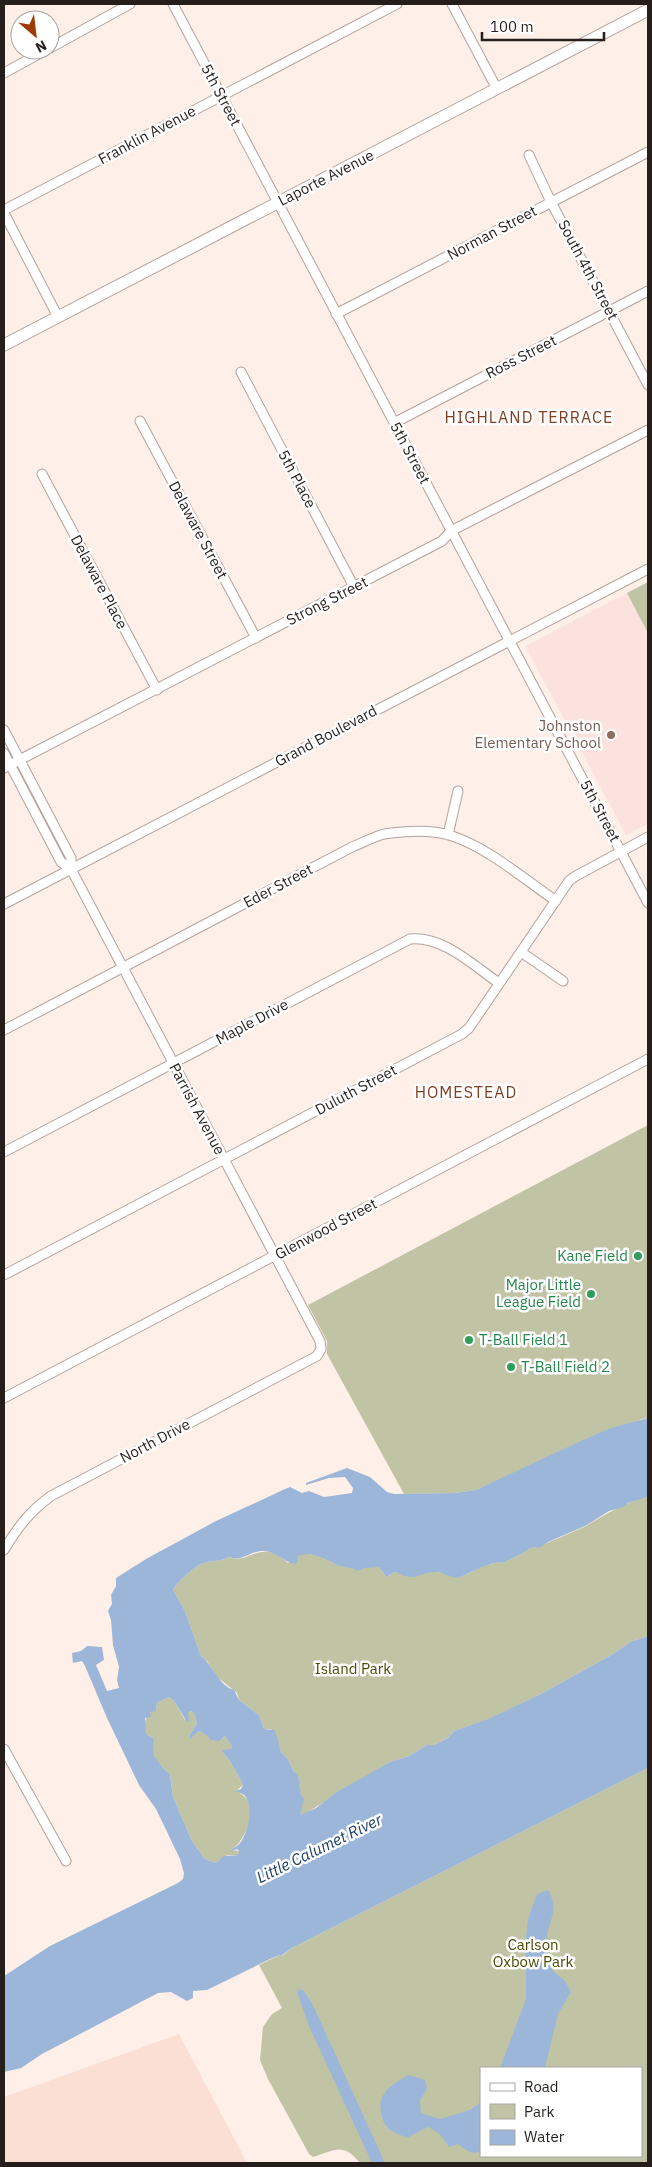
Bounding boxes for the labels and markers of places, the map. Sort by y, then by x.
place label: Johnston Elementary School [474,716,601,752]
marker: Johnston Elementary School [605,729,617,741]
place label: Kane Field [557,1246,628,1265]
marker: Kane Field [632,1250,644,1262]
place label: Major Little League Field [496,1275,581,1311]
marker: Major Little League Field [585,1288,597,1300]
place label: T-Ball Field 1 [479,1330,568,1349]
marker: T-Ball Field 1 [463,1334,475,1346]
place label: T-Ball Field 2 [521,1357,610,1376]
marker: T-Ball Field 2 [505,1361,517,1373]

